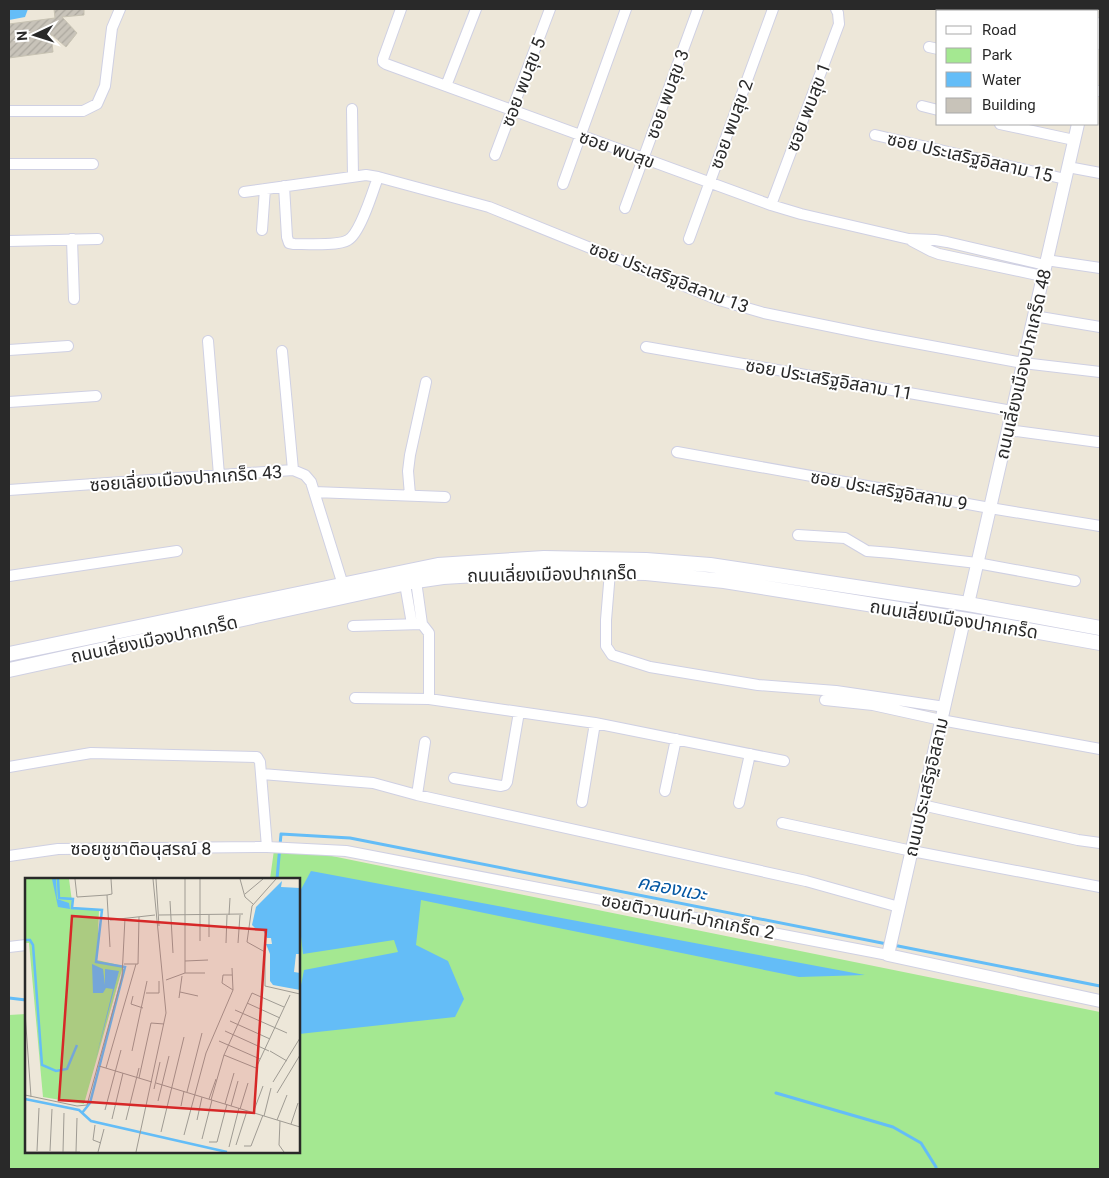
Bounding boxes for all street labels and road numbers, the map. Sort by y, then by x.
street label: ซอย พบสุข 5 [496,35,551,130]
street label: ซอย พบสุข 3 [641,46,694,142]
street label: ซอย พบสุข 1 [781,60,836,155]
street label: ซอย พบสุข 2 [705,76,758,172]
street label: ซอย พบสุข [576,126,658,173]
street label: ซอย ประเสริฐอิสลาม 15 [885,128,1055,186]
street label: ซอย ประเสริฐอิสลาม 13 [586,237,752,317]
street label: ถนนเลี่ยงเมืองปากเกร็ด 48 [989,266,1055,461]
street label: ซอย ประเสริฐอิสลาม 11 [744,354,914,404]
street label: ซอยเลี่ยงเมืองปากเกร็ด 43 [89,459,283,495]
street label: ซอย ประเสริฐอิสลาม 9 [809,466,969,514]
street label: ถนนเลี่ยงเมืองปากเกร็ด [467,560,637,586]
street label: ถนนเลี่ยงเมืองปากเกร็ด [868,593,1040,643]
street label: ถนนเลี่ยงเมืองปากเกร็ด [68,609,239,667]
street label: ถนนประเสริฐอิสลาม [900,715,952,859]
street label: ซอยชูชาติอนุสรณ์ 8 [71,838,211,861]
street label: ซอยติวานนท์-ปากเกร็ด 2 [600,889,776,943]

